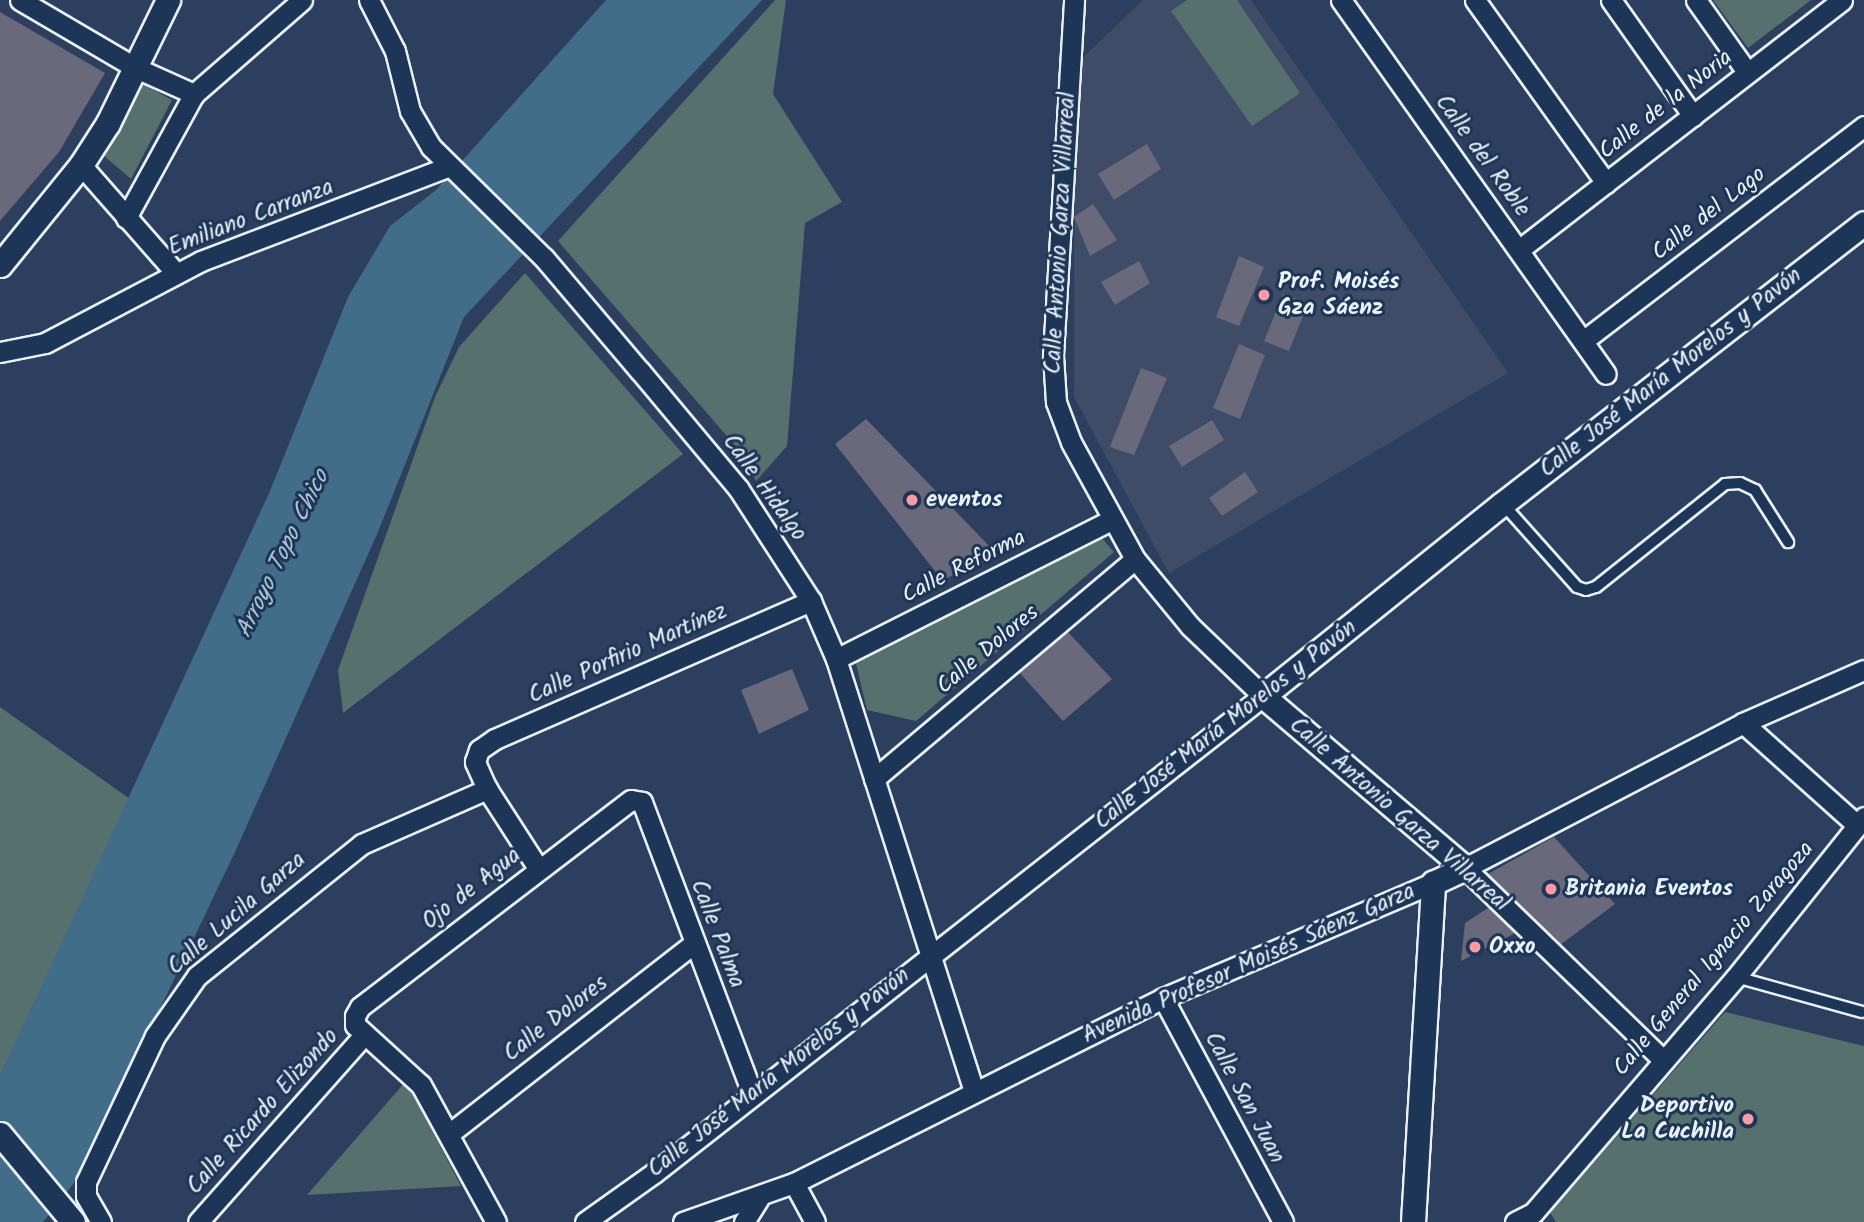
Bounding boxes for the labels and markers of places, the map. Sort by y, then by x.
place label: Prof. Moisés Gza Sáenz [1278,268,1400,322]
marker: Prof. Moisés Gza Sáenz [1256,287,1272,303]
place label: eventos [926,486,1002,514]
marker: eventos [904,492,920,508]
place label: Britania Eventos [1565,875,1733,903]
marker: Britania Eventos [1543,881,1559,897]
place label: Oxxo [1489,933,1536,961]
marker: Oxxo [1467,939,1483,955]
place label: Deportivo La Cuchilla [1621,1092,1734,1146]
marker: Deportivo La Cuchilla [1740,1111,1756,1127]

